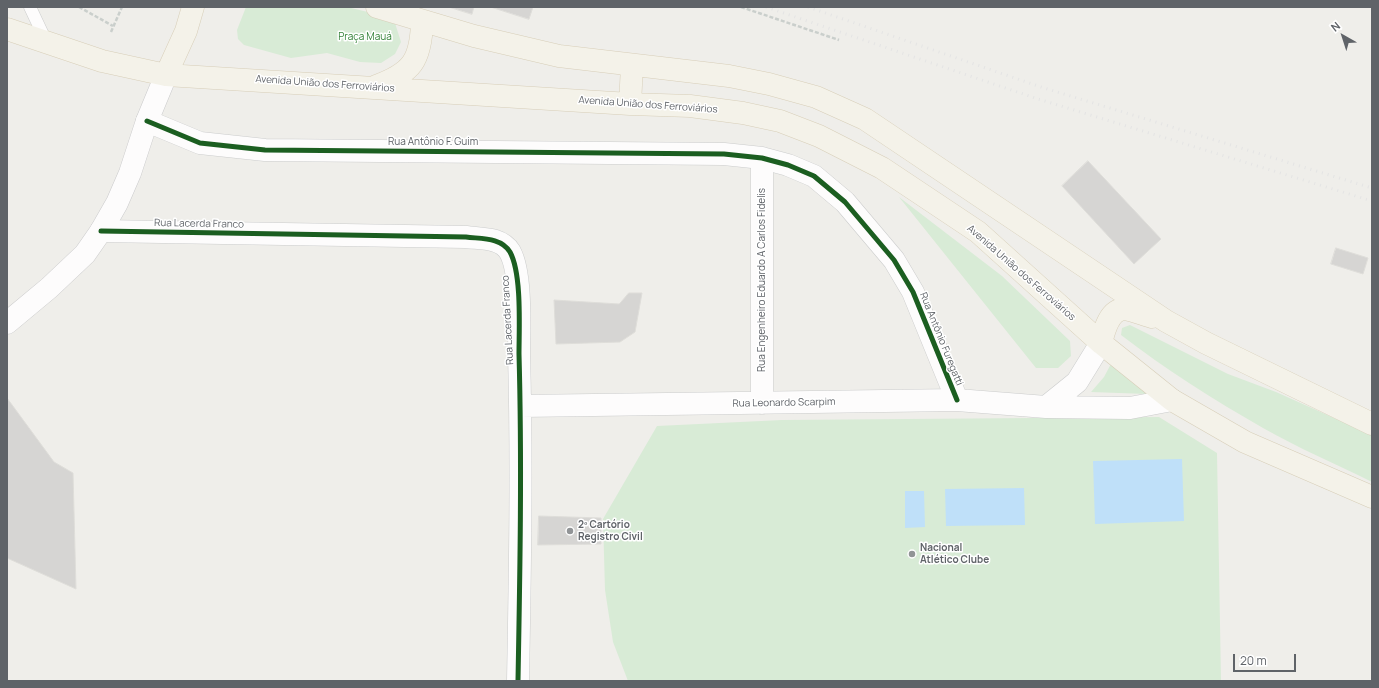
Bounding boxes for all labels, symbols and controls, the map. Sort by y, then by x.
north arrow [1323,16,1363,56]
text: N [1327,18,1343,35]
park label: Praça Mauá [338,31,392,43]
street label: Avenida União dos Ferroviários [255,73,395,95]
street label: Avenida União dos Ferroviários [578,94,718,116]
street label: Rua Antônio F. Guim [388,136,478,148]
street label: Rua Engenheiro Eduardo A Carlos Fidelis [756,188,768,372]
street label: Rua Lacerda Franco [154,217,244,231]
street label: Avenida União dos Ferroviários [964,223,1078,323]
street label: Rua Lacerda Franco [500,275,516,365]
street label: Rua Antônio Furegatti [917,291,965,387]
street label: Rua Leonardo Scarpim [732,396,836,410]
place label: 2º Cartório Registro Civil [578,519,643,542]
marker: 2º Cartório Registro Civil [565,526,575,536]
place label: Nacional Atlético Clube [920,542,989,566]
marker: Nacional Atlético Clube [907,549,917,559]
scale bar [1235,646,1298,672]
text: 20 m [1240,652,1267,669]

